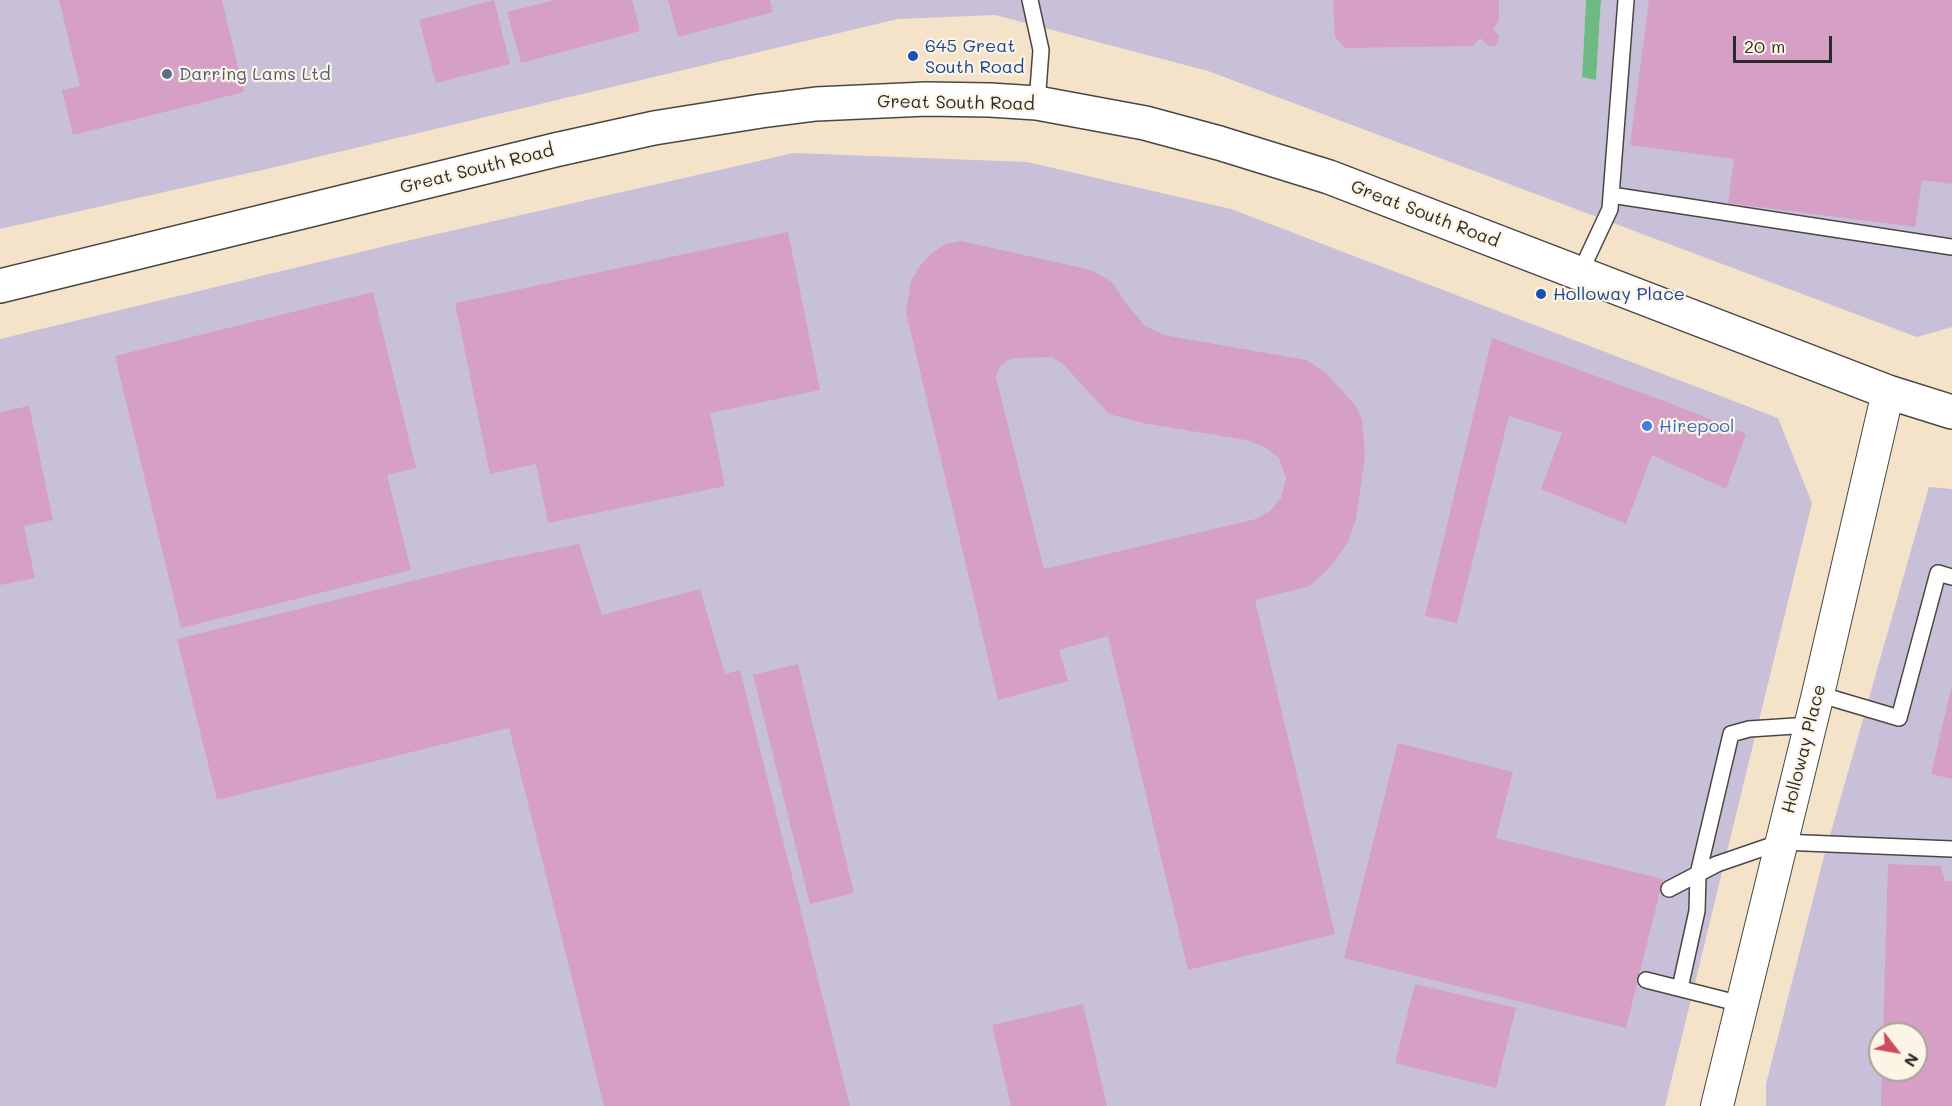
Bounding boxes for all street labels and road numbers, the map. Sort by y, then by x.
street label: Great South Road [877,91,1035,115]
street label: Great South Road [398,139,556,199]
street label: Great South Road [1348,176,1502,252]
street label: Holloway Place [1778,682,1830,816]

